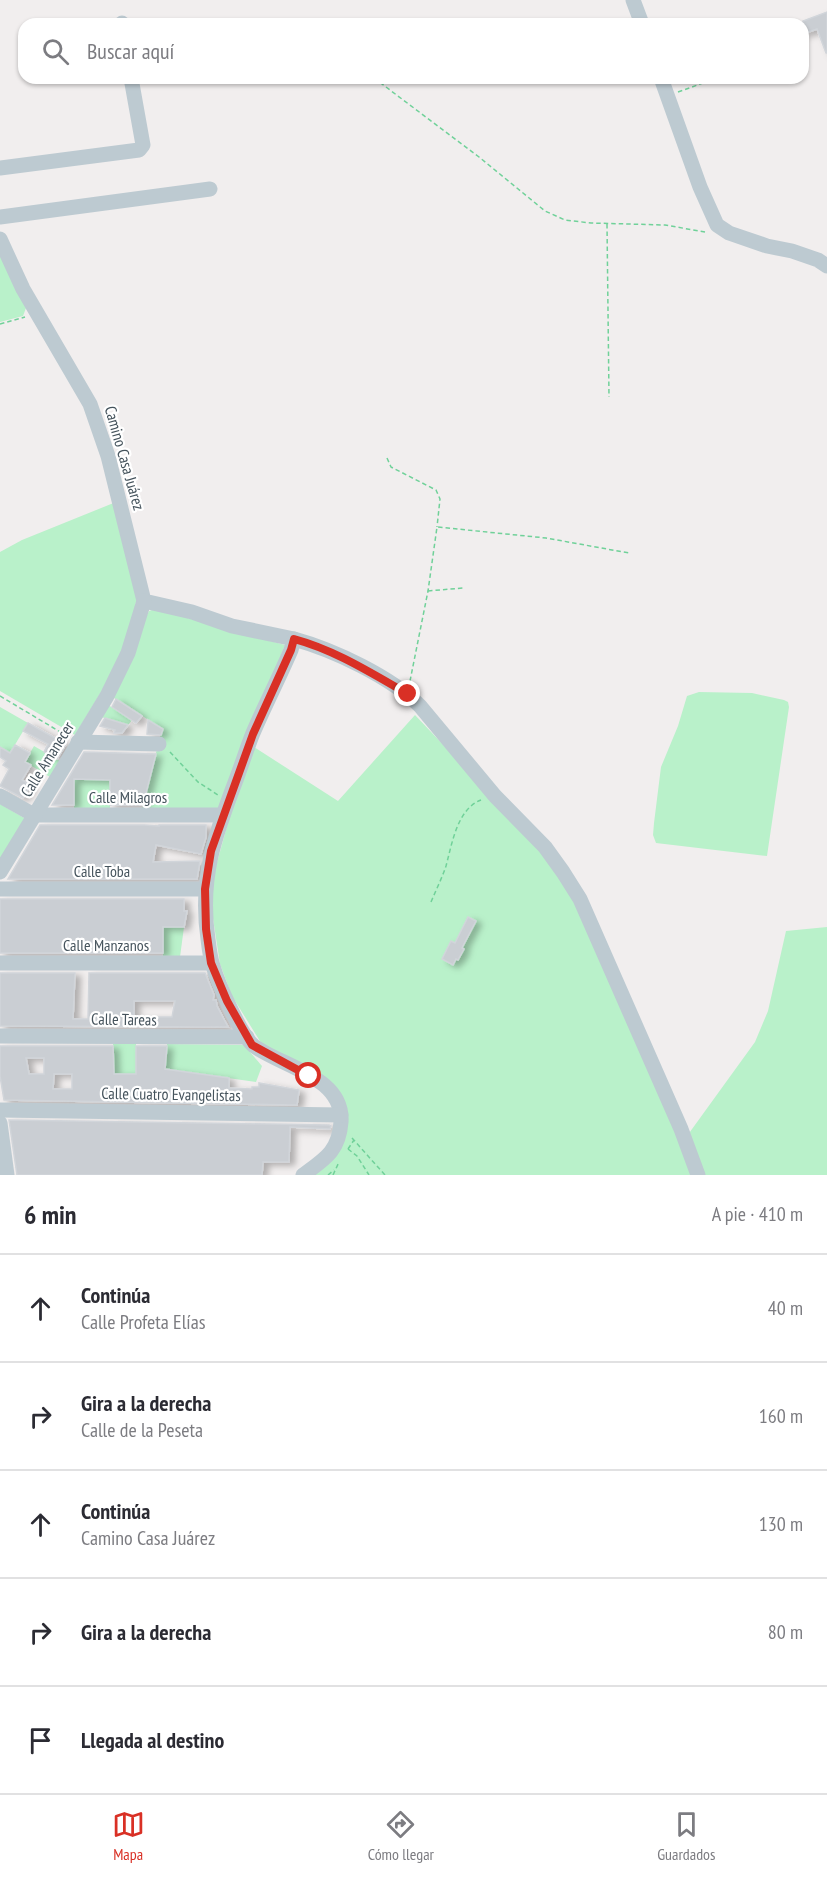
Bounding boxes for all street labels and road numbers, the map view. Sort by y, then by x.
street label: Camino Casa Juárez [101,404,149,513]
street label: Calle Amanecer [16,717,78,800]
street label: Calle Milagros [89,787,167,807]
street label: Calle Toba [74,861,130,881]
street label: Calle Manzanos [63,935,149,955]
street label: Calle Tareas [91,1008,157,1030]
street label: Calle Cuatro Evangelistas [101,1083,241,1105]

